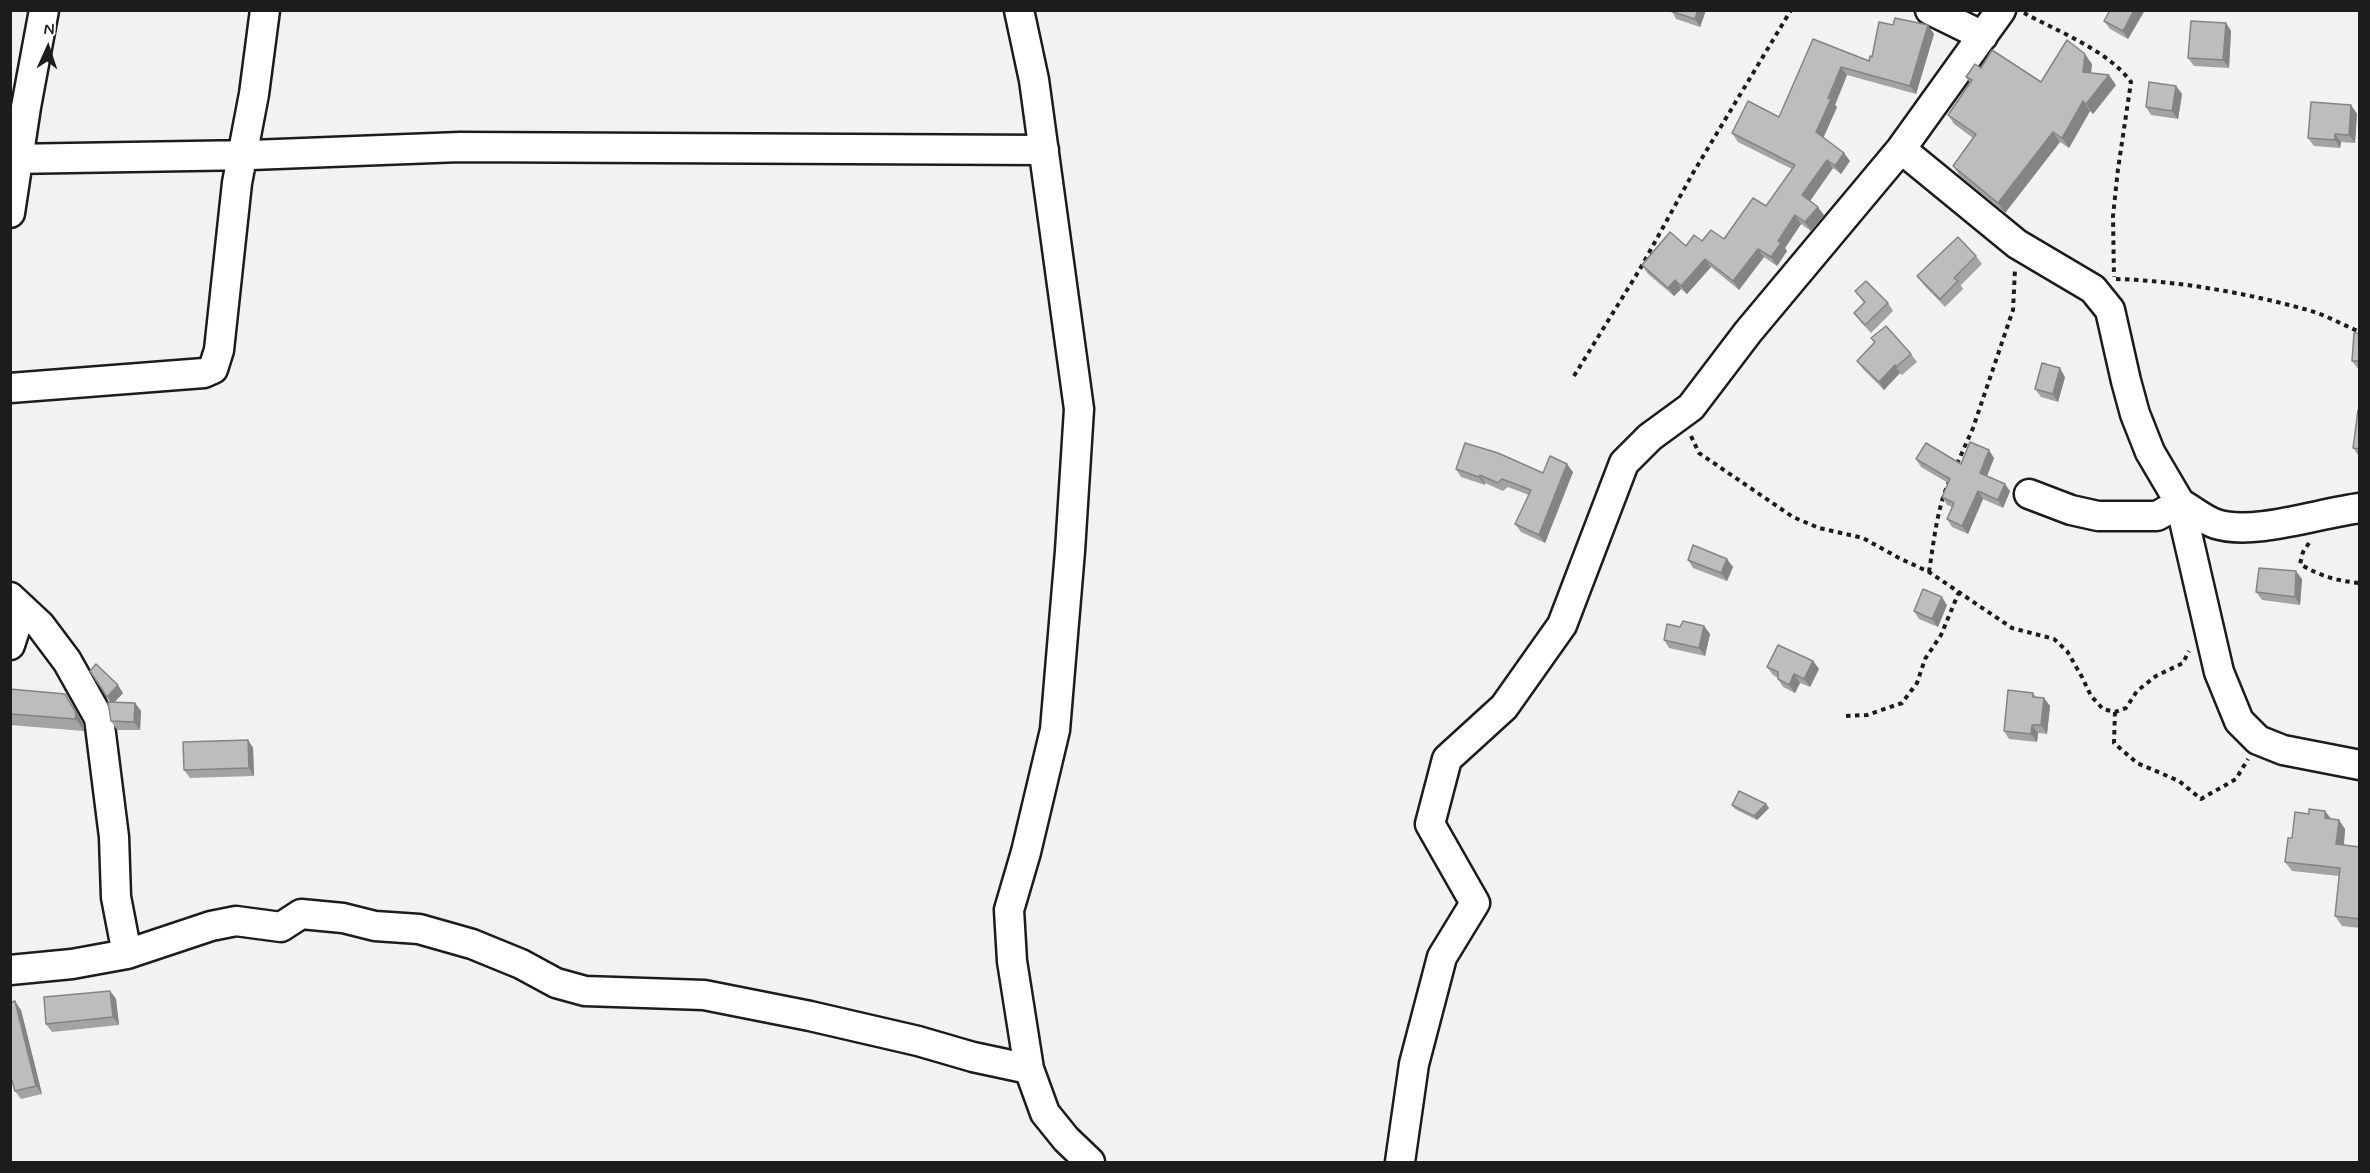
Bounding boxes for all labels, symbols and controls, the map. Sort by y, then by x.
north arrow [18,18,78,78]
text: N [43,19,55,40]

